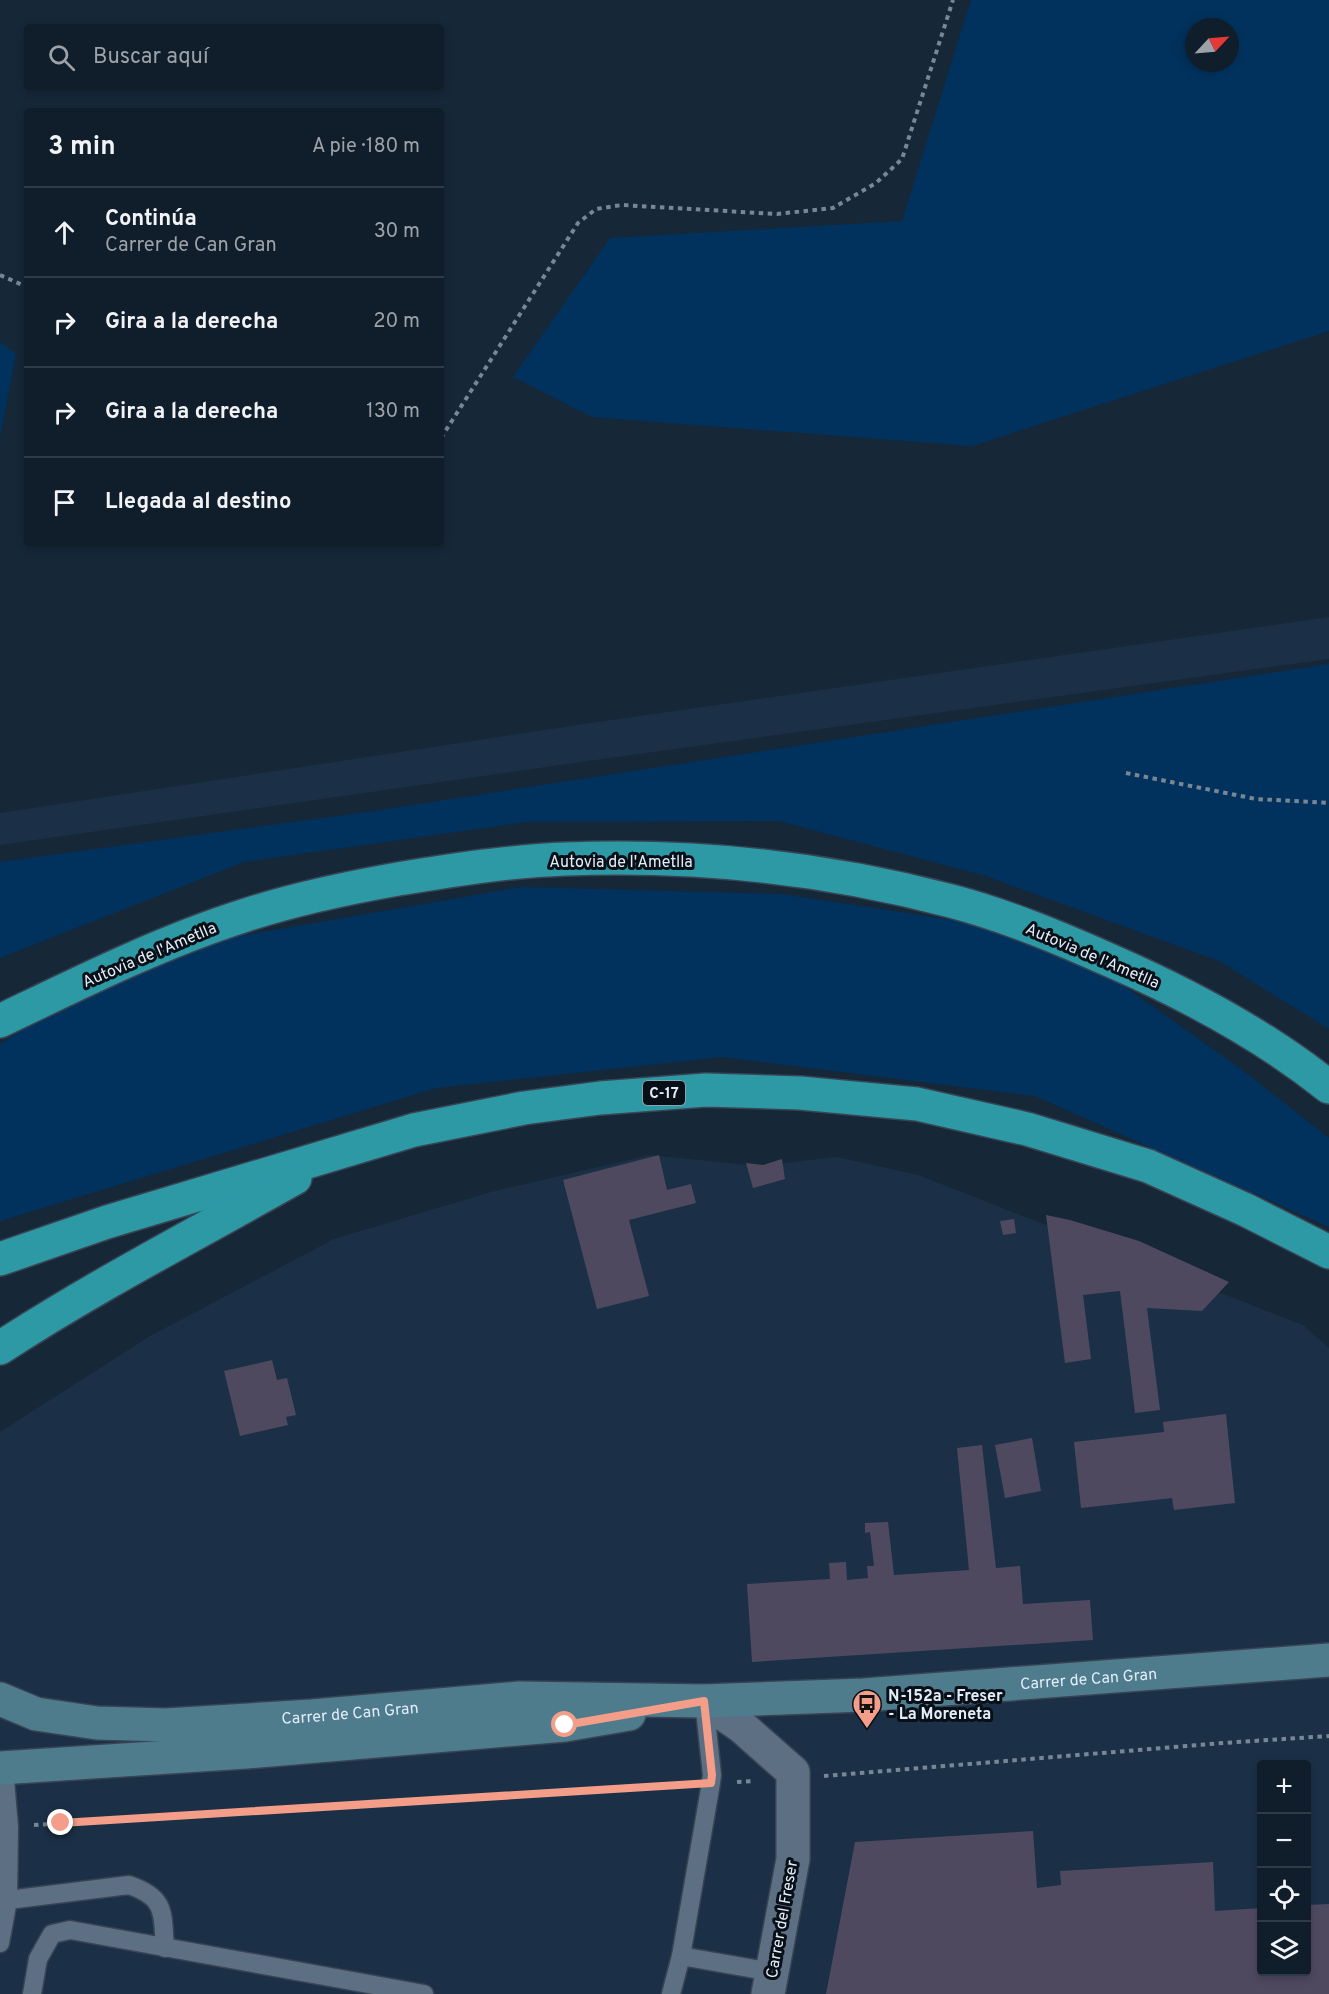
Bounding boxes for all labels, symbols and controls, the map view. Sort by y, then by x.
north arrow [1185,18,1239,72]
search box [24,24,444,90]
icon: search [45,41,78,74]
text: Buscar aquí [93,44,209,71]
text: 3 min [48,131,116,164]
text: A pie · 180 m [312,134,420,160]
text: Continúa [105,206,197,233]
icon: ahead [48,216,81,249]
text: 30 m [374,219,420,245]
text: Carrer de Can Gran [105,233,277,259]
icon: right [48,306,81,339]
text: Gira a la derecha [105,309,278,336]
text: 20 m [373,309,420,335]
icon: right [48,396,81,429]
text: Gira a la derecha [105,399,278,426]
text: 130 m [366,399,420,425]
icon: arrive [48,486,81,519]
text: Llegada al destino [105,489,291,516]
street label: Autovia de l'Ametlla [549,853,693,873]
street label: Autovia de l'Ametlla [80,919,220,993]
street label: Autovia de l'Ametlla [1022,920,1162,994]
road number: C-17 [643,1081,685,1105]
street label: Carrer de Can Gran [1019,1665,1158,1695]
place label: N-152a - Freser - La Moreneta [888,1687,1003,1725]
bus stop icon: N-152a - Freser - La Moreneta [851,1688,883,1730]
street label: Carrer de Can Gran [281,1699,419,1730]
route start [551,1711,577,1737]
map controls [1257,1760,1311,1976]
button: + [1257,1760,1311,1814]
route end [47,1809,73,1835]
button: − [1257,1814,1311,1868]
street label: Carrer del Freser [763,1859,803,1980]
button: locate [1257,1868,1311,1922]
button: layers [1257,1922,1311,1976]

